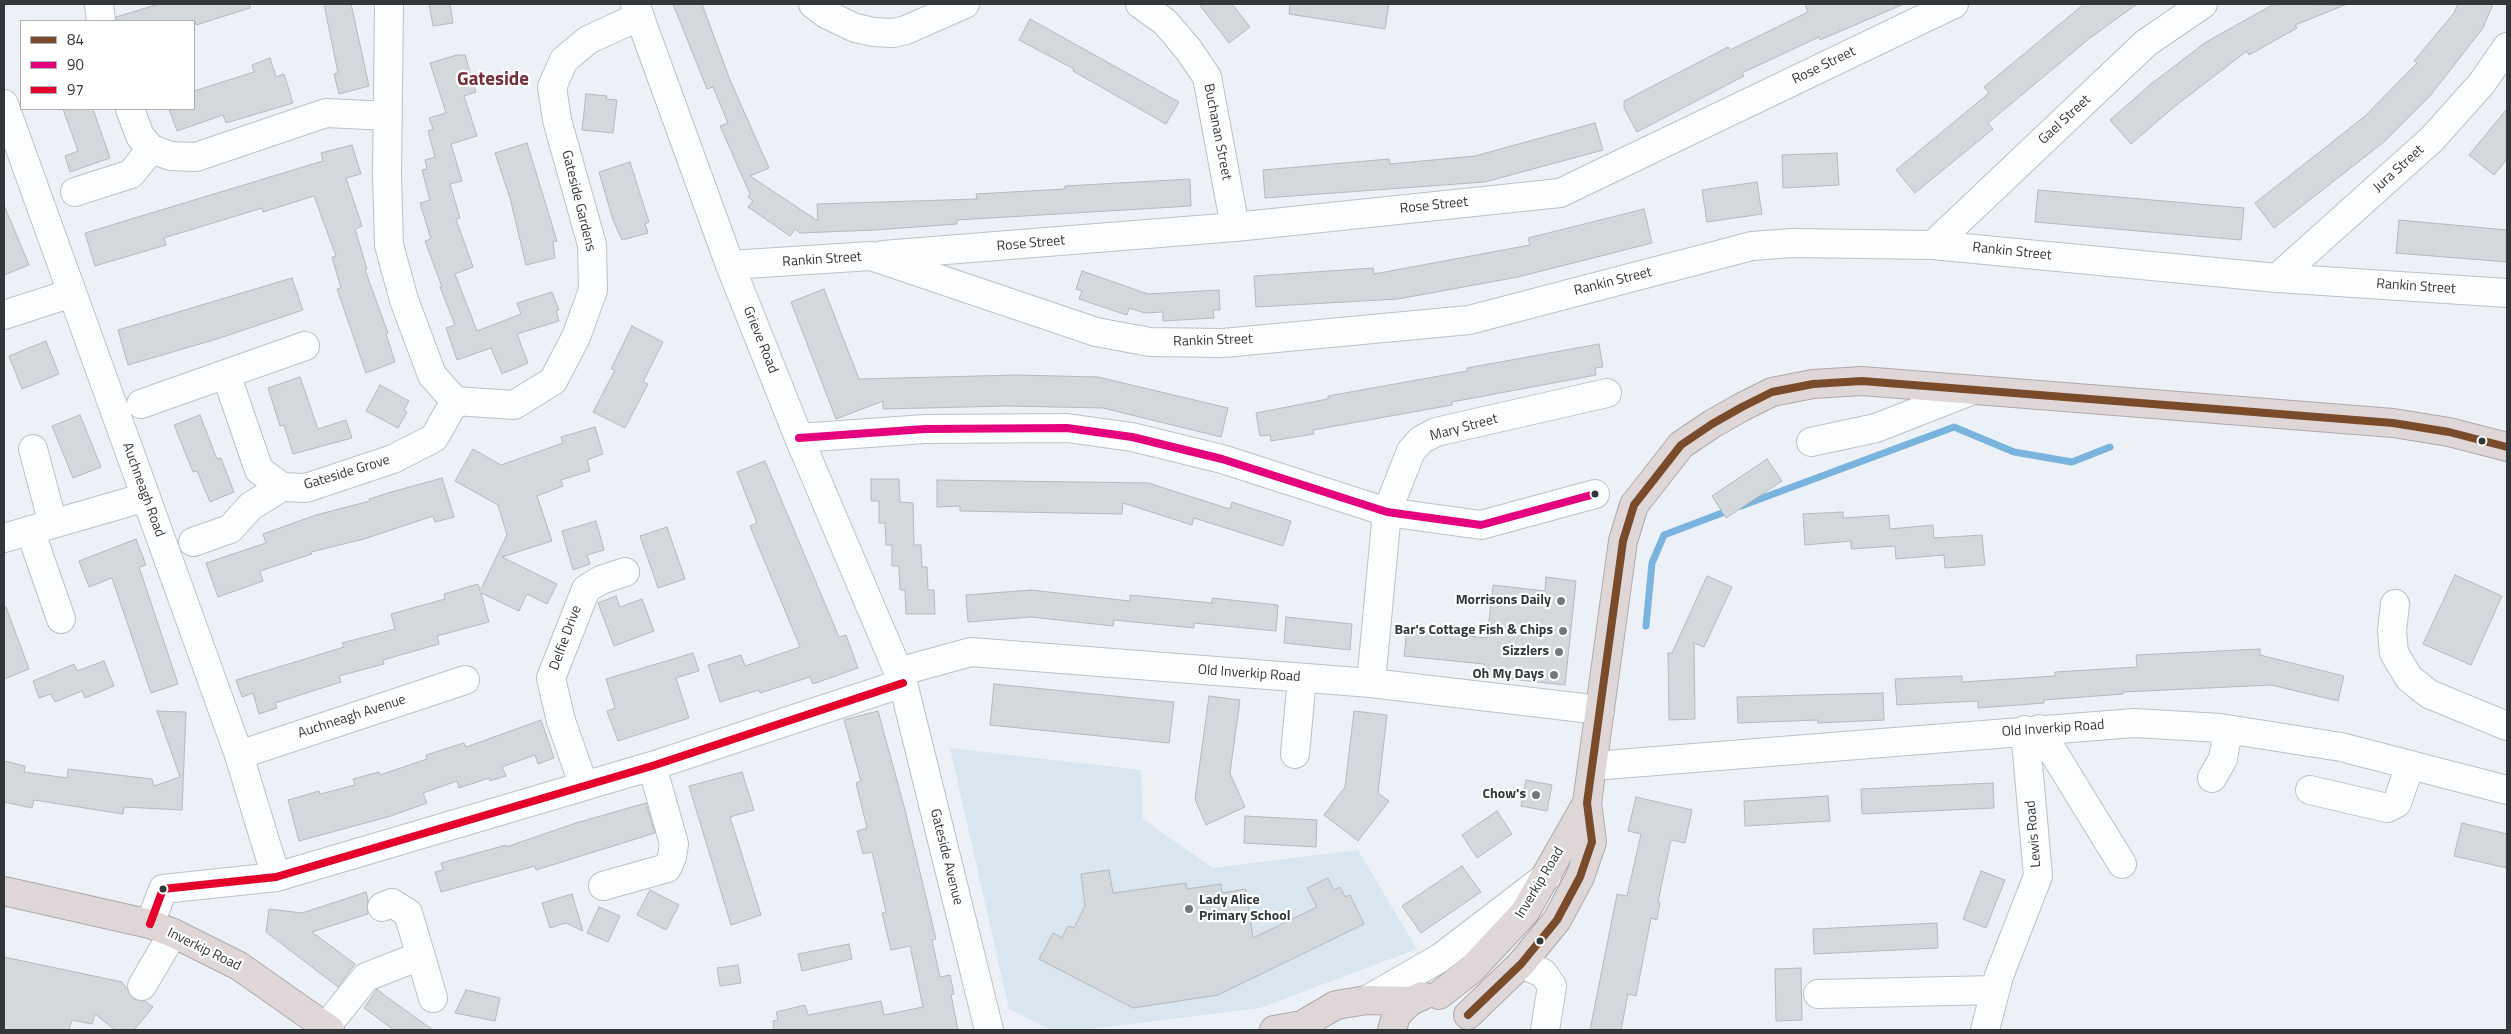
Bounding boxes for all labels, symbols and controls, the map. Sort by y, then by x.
legend [20,20,195,110]
text: 84 [67,28,84,51]
street label: Rose Street [1789,43,1859,89]
text: 90 [67,53,84,76]
district label: Gateside [457,69,529,91]
text: 97 [67,78,84,101]
street label: Buchanan Street [1199,82,1235,182]
street label: Gael Street [2035,92,2095,148]
street label: Jura Street [2370,142,2428,196]
street label: Gateside Gardens [557,149,599,253]
street label: Rose Street [1399,194,1469,218]
street label: Rose Street [996,233,1066,255]
street label: Rankin Street [1972,239,2052,265]
street label: Rankin Street [782,249,862,271]
street label: Rankin Street [1572,264,1654,300]
street label: Rankin Street [2376,276,2456,298]
street label: Grieve Road [739,304,781,376]
street label: Rankin Street [1173,331,1253,351]
street label: Mary Street [1428,411,1500,445]
unlabelled marker [2477,436,2487,446]
street label: Auchneagh Road [118,441,168,539]
street label: Gateside Grove [302,452,392,494]
unlabelled marker [1590,489,1600,499]
place label: Morrisons Daily [1456,593,1551,609]
marker: Morrisons Daily [1555,595,1567,607]
street label: Delfie Drive [547,603,585,673]
place label: Bar's Cottage Fish & Chips [1395,623,1553,639]
marker: Bar's Cottage Fish & Chips [1557,625,1569,637]
place label: Sizzlers [1502,644,1549,660]
marker: Sizzlers [1553,646,1565,658]
street label: Old Inverkip Road [1197,662,1301,686]
place label: Oh My Days [1472,667,1544,683]
marker: Oh My Days [1548,669,1560,681]
street label: Auchneagh Avenue [296,692,408,742]
street label: Old Inverkip Road [2001,717,2105,741]
place label: Chow's [1482,787,1526,803]
marker: Chow's [1530,789,1542,801]
street label: Lewis Road [2023,800,2045,868]
street label: Gateside Avenue [926,807,966,907]
street label: Inverkip Road [1512,844,1568,922]
unlabelled marker [158,884,168,894]
place label: Lady Alice Primary School [1199,893,1291,926]
marker: Lady Alice Primary School [1183,903,1195,915]
street label: Inverkip Road [164,925,244,975]
unlabelled marker [1535,936,1545,946]

